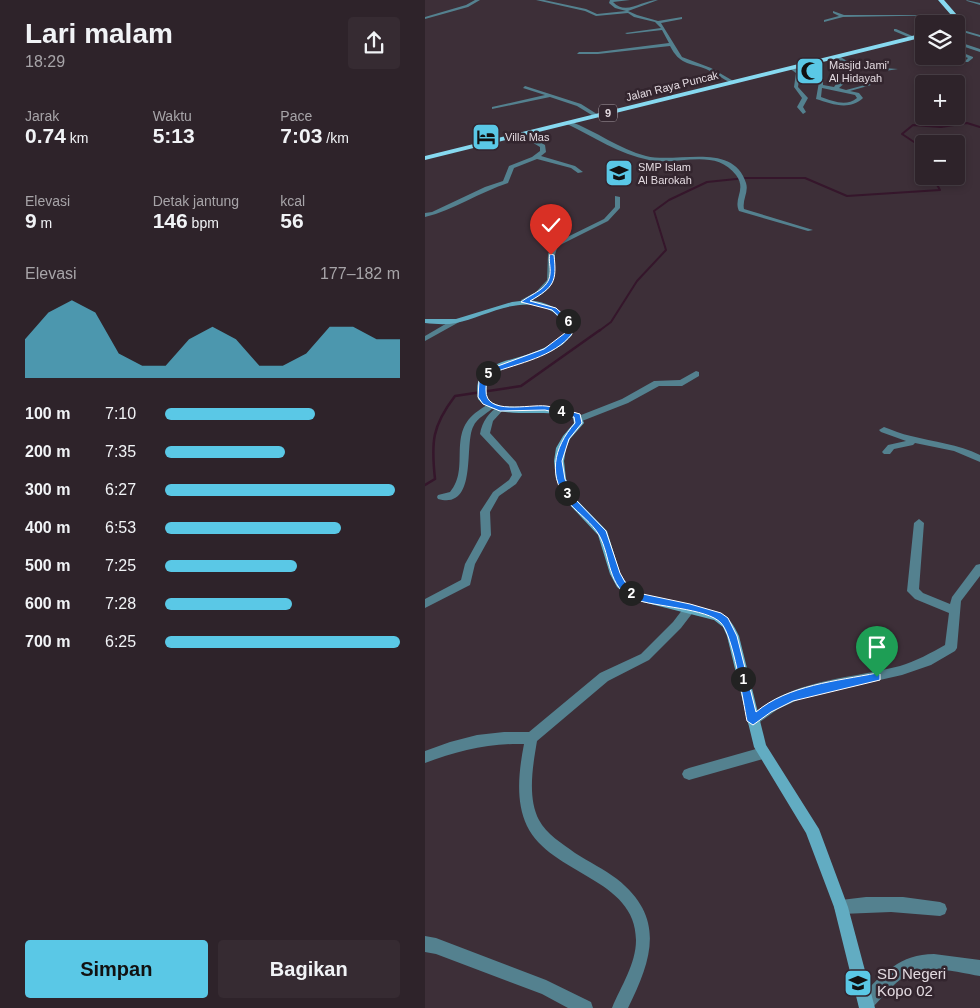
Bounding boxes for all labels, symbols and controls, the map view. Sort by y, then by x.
map controls [915,15,965,185]
button: layers [915,15,965,65]
button: share [348,17,400,69]
text: Lari malam [25,18,173,49]
text: 18:29 [25,53,65,70]
mosque icon: Masjid Jami' Al Hidayah [795,56,825,86]
place label: Masjid Jami' Al Hidayah [829,59,889,84]
street label: Jalan Raya Puncak [625,69,720,103]
button: + [915,75,965,125]
road number: 9 [599,105,617,122]
text: Jarak [25,108,59,124]
text: Waktu [153,108,192,124]
text: Pace [280,108,312,124]
hotel icon: Villa Mas [471,122,501,152]
text: 0.74 [25,124,66,147]
text: 5:13 [153,124,195,147]
text: 7:03 [280,124,322,147]
text: km [66,130,88,146]
text: /km [322,130,349,146]
place label: Villa Mas [505,131,550,143]
button: − [915,135,965,185]
school or university icon: SMP Islam Al Barokah [604,158,634,188]
place label: SMP Islam Al Barokah [638,161,692,186]
text: Elevasi [25,193,70,209]
text: Detak jantung [153,193,239,209]
text: kcal [280,193,305,209]
pin [530,204,572,255]
text: 9 [25,209,37,232]
text: 146 [153,209,188,232]
text: 56 [280,209,304,232]
icon: check [537,211,565,239]
text: m [37,215,52,231]
text: bpm [188,215,219,231]
text: Elevasi [25,265,77,282]
text: 177–182 m [320,265,400,282]
pin: 6 [555,308,581,334]
text: 6 [565,313,572,329]
pin: 5 [475,360,501,386]
text: 5 [485,365,492,381]
pin: 4 [549,398,573,424]
text: 4 [558,403,565,419]
text: 100 m [25,405,70,422]
text: 7:10 [105,405,136,422]
text: 200 m [25,443,70,460]
text: 7:35 [105,443,136,460]
pin: 3 [555,480,579,506]
text: 300 m [25,481,70,498]
text: 6:27 [105,481,136,498]
text: 3 [564,485,571,501]
text: 400 m [25,519,70,536]
text: 6:53 [105,519,136,536]
text: 500 m [25,557,70,574]
text: 7:25 [105,557,136,574]
pin: 2 [619,580,643,606]
text: 2 [628,585,635,601]
text: 600 m [25,595,70,612]
text: 7:28 [105,595,136,612]
pin [856,626,898,677]
text: 700 m [25,633,70,650]
text: 6:25 [105,633,136,650]
icon: arrive [863,633,891,661]
pin: 1 [731,666,755,692]
text: 1 [740,671,747,687]
button: Simpan [25,940,208,998]
button: Bagikan [218,940,400,998]
place label: SD Negeri Kopo 02 [877,965,946,999]
school or university icon: SD Negeri Kopo 02 [843,968,873,998]

